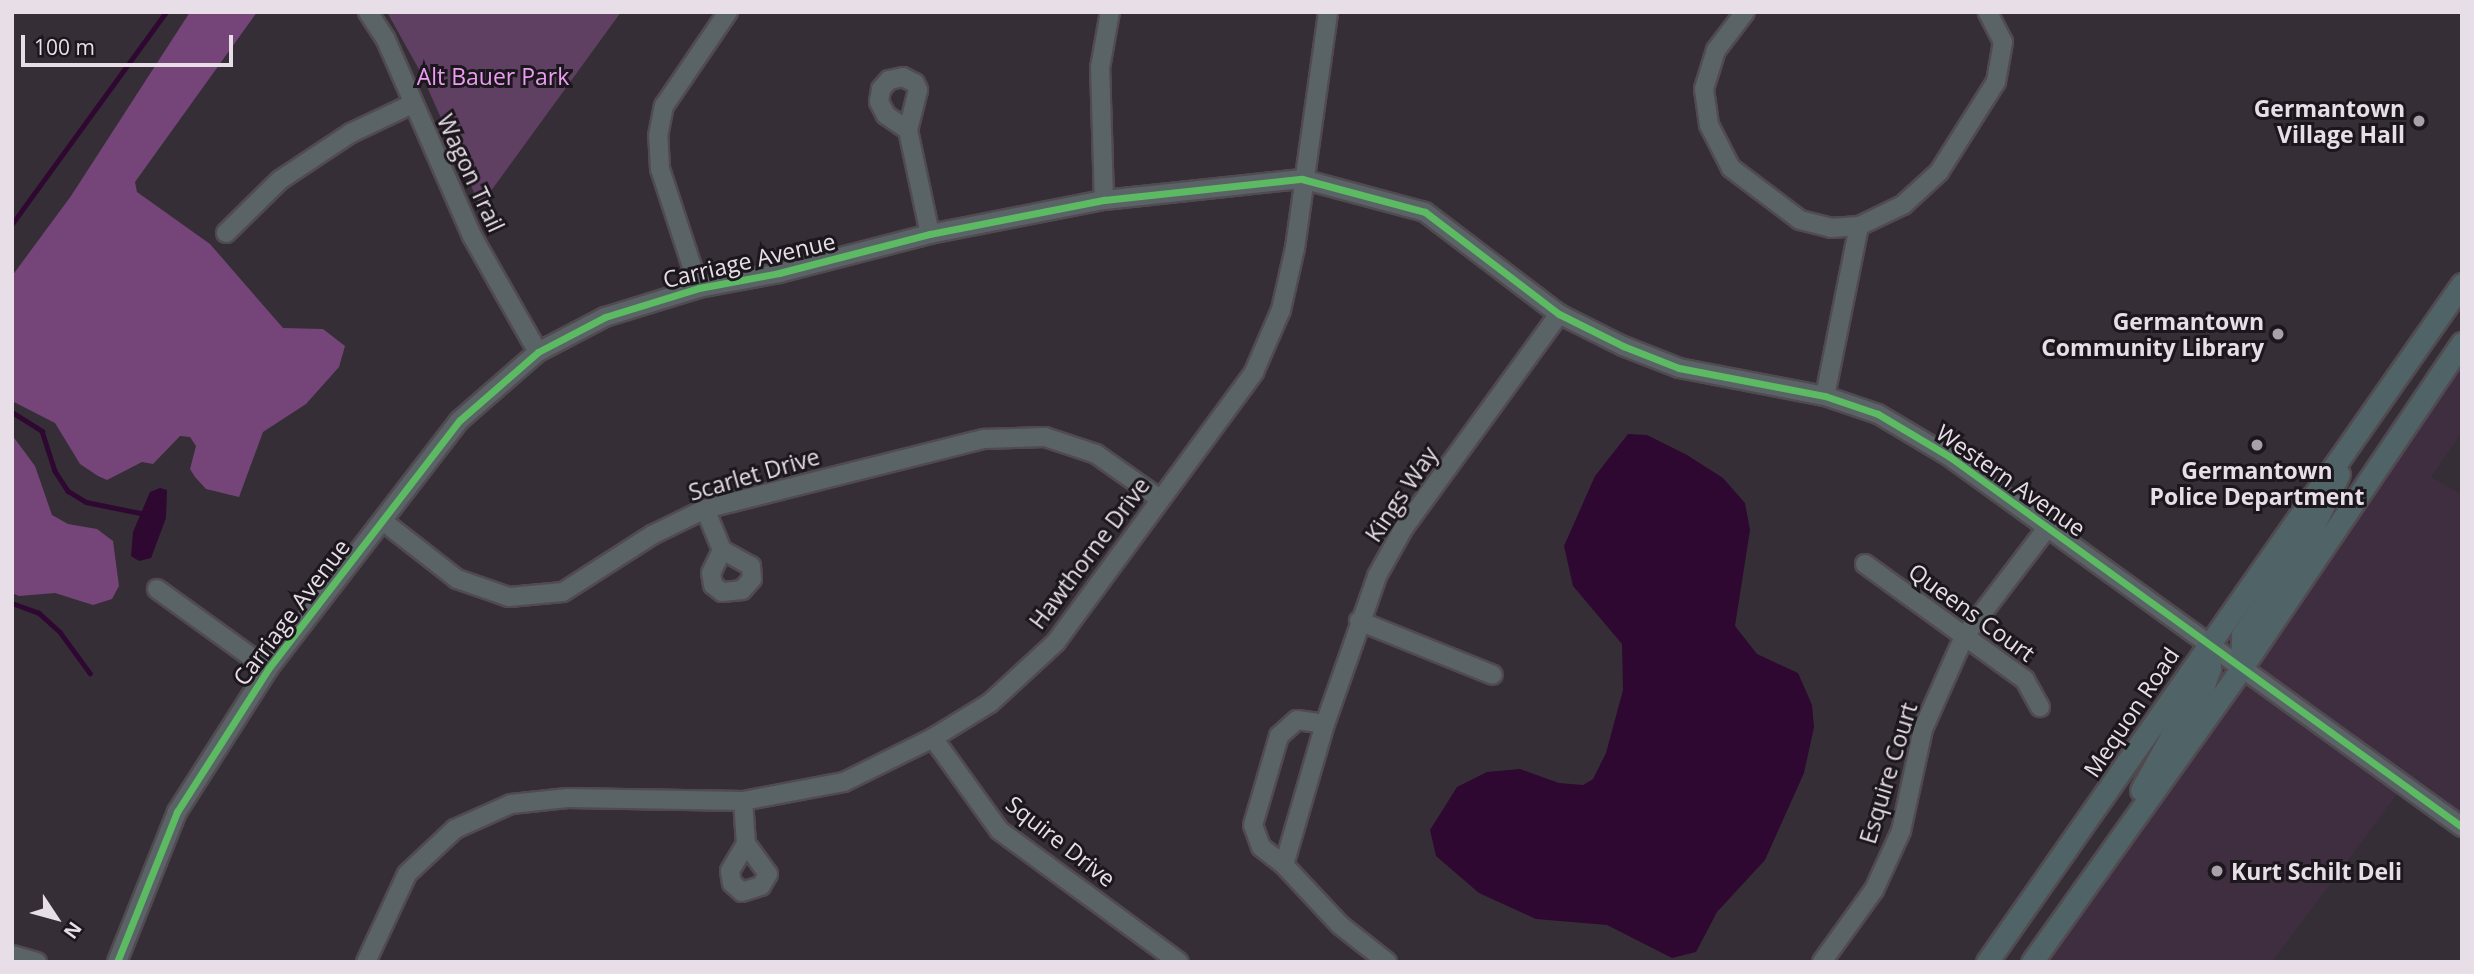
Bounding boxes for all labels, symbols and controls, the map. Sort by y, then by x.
scale bar [24,21,236,65]
text: 100 m [34,33,95,61]
park label: Alt Bauer Park [417,62,569,90]
place label: Germantown Village Hall [2254,94,2405,148]
street label: Wagon Trail [432,110,510,236]
marker: Germantown Village Hall [2411,113,2427,129]
street label: Carriage Avenue [660,227,838,293]
place label: Germantown Community Library [2041,307,2264,361]
marker: Germantown Community Library [2270,326,2286,342]
street label: Western Avenue [1931,418,2091,542]
marker: Germantown Police Department [2249,437,2265,453]
street label: Kings Way [1359,441,1443,547]
street label: Scarlet Drive [685,442,823,506]
place label: Germantown Police Department [2150,456,2364,510]
street label: Hawthorne Drive [1023,472,1155,634]
street label: Carriage Avenue [227,533,355,691]
street label: Queens Court [1904,557,2040,667]
street label: Mequon Road [2077,642,2185,782]
street label: Esquire Court [1853,699,1923,847]
street label: Squire Drive [1001,790,1121,892]
place label: Kurt Schilt Deli [2231,857,2402,885]
marker: Kurt Schilt Deli [2209,863,2225,879]
north arrow [21,883,91,953]
text: N [58,916,88,944]

